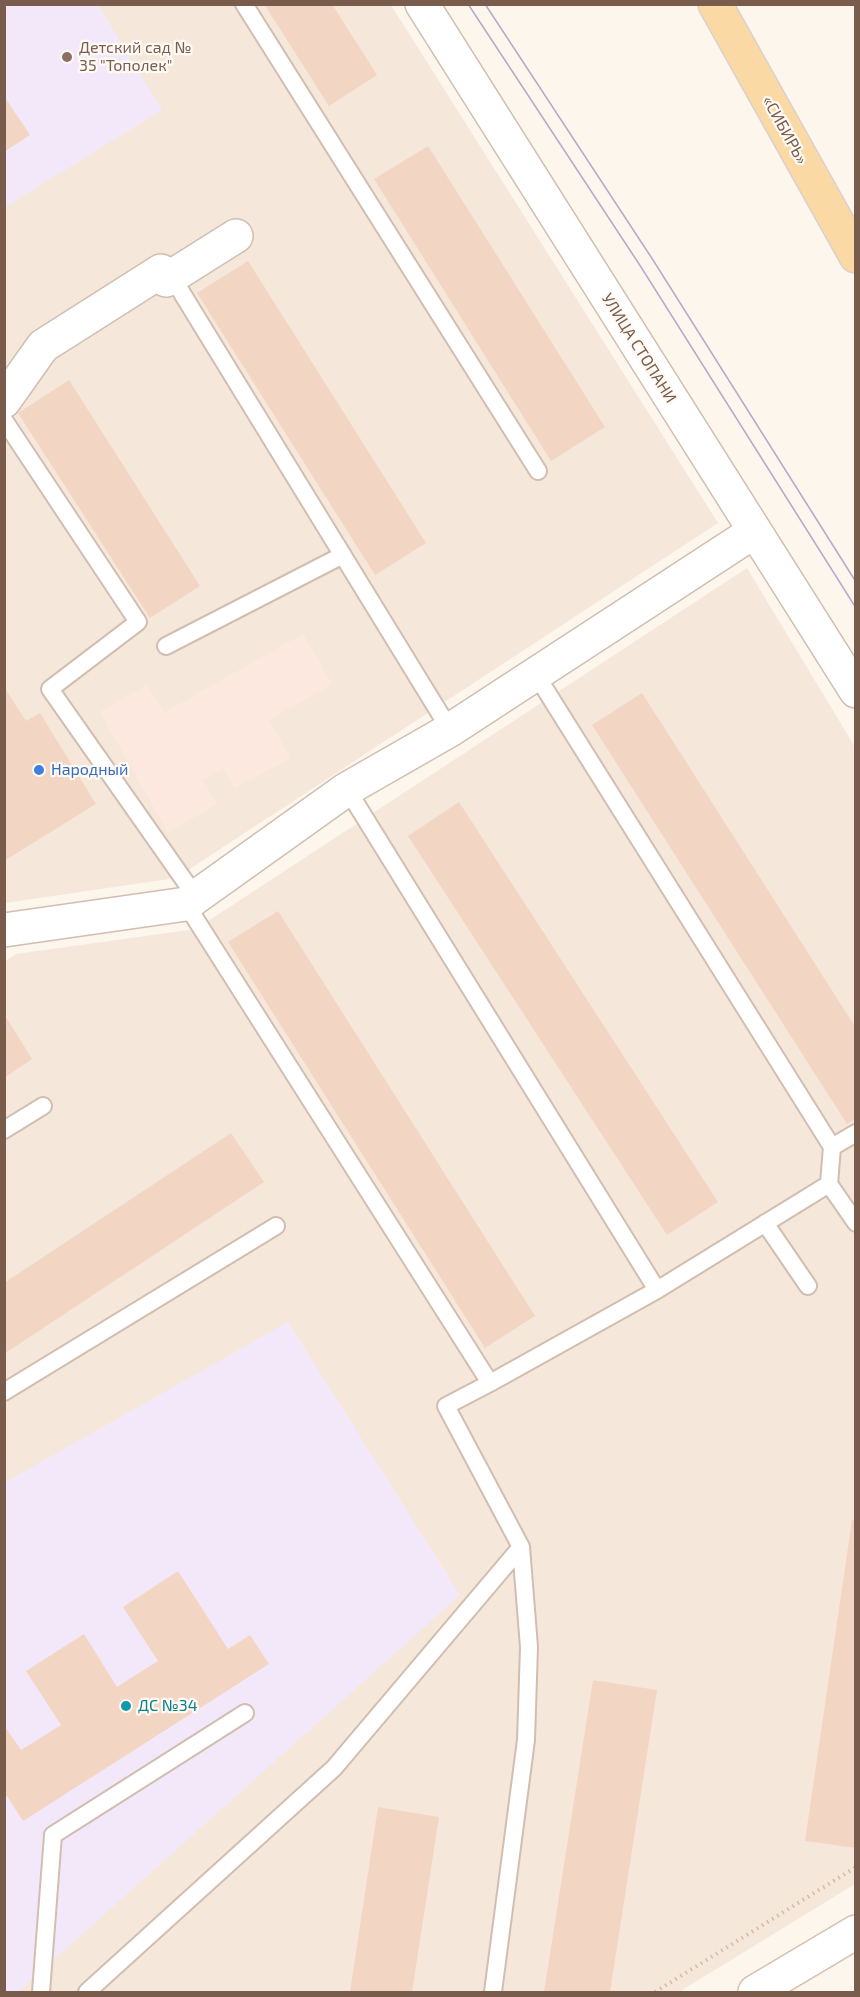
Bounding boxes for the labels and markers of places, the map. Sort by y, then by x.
place label: Детский сад № 35 "Тополек" [79,38,192,76]
marker: Детский сад № 35 "Тополек" [60,50,74,64]
place label: Народный [51,760,128,780]
marker: Народный [32,763,46,777]
place label: ДС №34 [138,1696,198,1716]
marker: ДС №34 [119,1699,133,1713]

